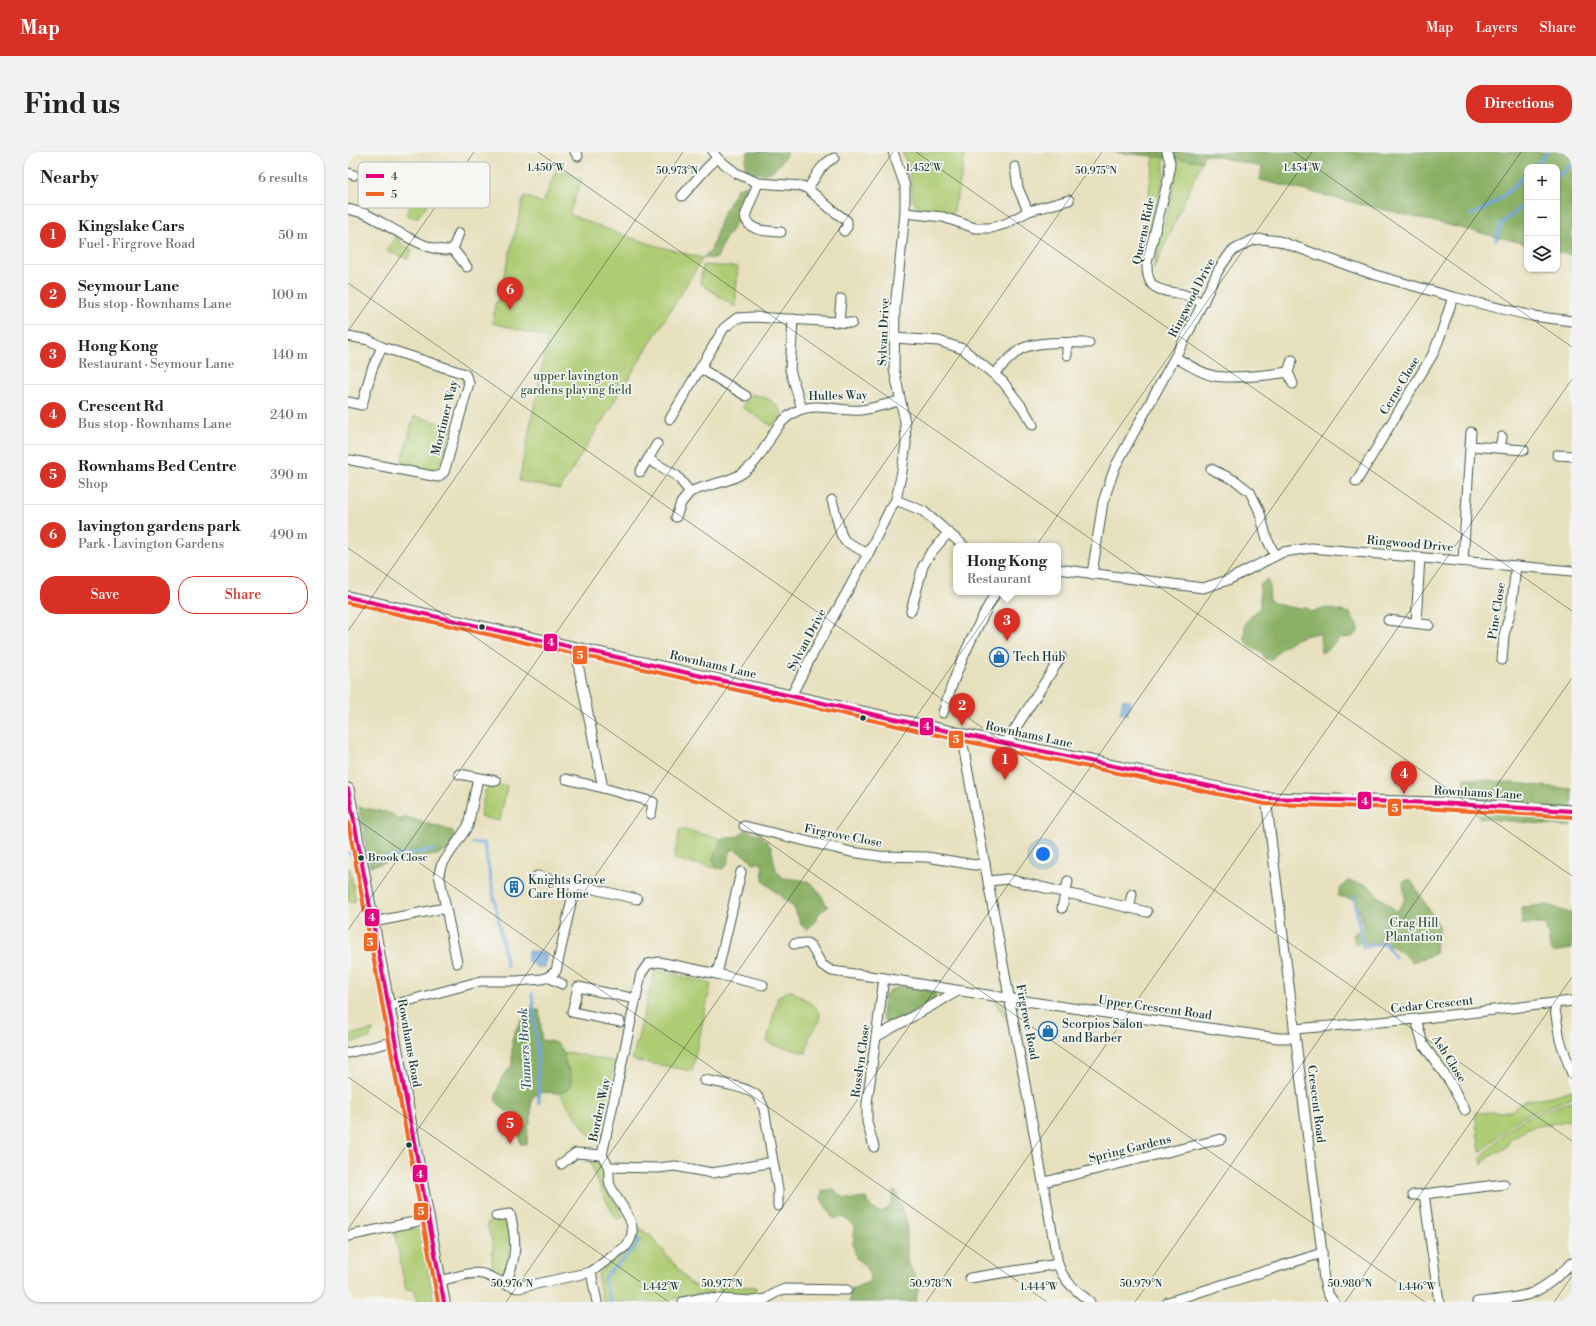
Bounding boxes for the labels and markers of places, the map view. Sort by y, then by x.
pin: 6 [497,277,523,310]
pin: 3 [994,608,1020,641]
unlabelled marker [477,622,487,632]
shop icon: Tech Hub [988,646,1010,668]
place label: Tech Hub [1013,650,1065,665]
pin: 2 [949,693,975,726]
unlabelled marker [858,713,868,723]
pin: 1 [992,747,1018,780]
pin: 4 [1391,761,1417,794]
place label: Brook Close [367,851,429,865]
marker: Brook Close [356,853,366,863]
place label: Knights Grove Care Home [528,873,605,902]
building icon: Knights Grove Care Home [503,876,525,898]
place label: Scorpios Salon and Barber [1062,1017,1143,1046]
shop icon: Scorpios Salon and Barber [1037,1020,1059,1042]
pin: 5 [497,1111,523,1144]
unlabelled marker [404,1140,414,1150]

